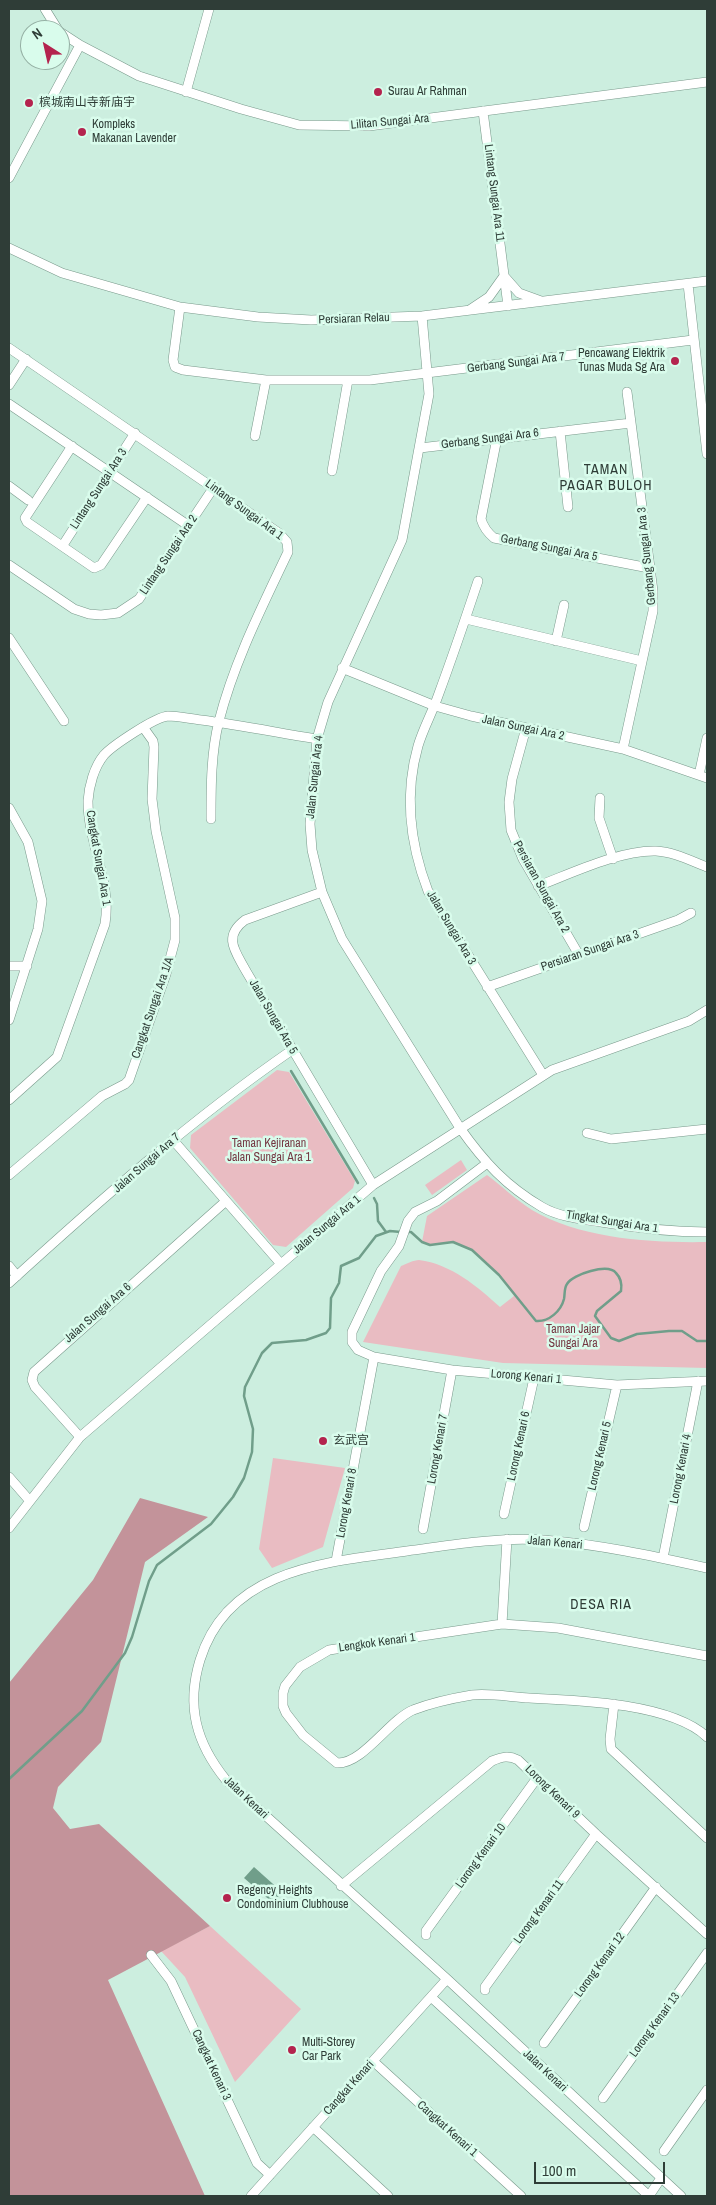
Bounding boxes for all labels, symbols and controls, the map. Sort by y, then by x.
north arrow [20,20,70,70]
text: N [28,24,46,43]
place label: Surau Ar Rahman [388,85,467,99]
marker: Surau Ar Rahman [372,86,384,98]
place label: 槟城南山寺新庙宇 [39,96,135,110]
marker: 槟城南山寺新庙宇 [23,97,35,109]
street label: Lilitan Sungai Ara [350,111,430,133]
place label: Kompleks Makanan Lavender [92,118,176,146]
marker: Kompleks Makanan Lavender [76,126,88,138]
street label: Lintang Sungai Ara 11 [481,144,507,242]
street label: Persiaran Relau [318,311,390,327]
place label: Pencawang Elektrik Tunas Muda Sg Ara [578,347,665,375]
street label: Gerbang Sungai Ara 7 [466,350,566,376]
marker: Pencawang Elektrik Tunas Muda Sg Ara [669,355,681,367]
street label: Gerbang Sungai Ara 6 [440,426,540,452]
street label: Lintang Sungai Ara 3 [68,446,130,532]
district label: TAMAN PAGAR BULOH [558,462,654,494]
street label: Lintang Sungai Ara 1 [202,477,286,543]
street label: Gerbang Sungai Ara 3 [635,506,659,606]
street label: Lintang Sungai Ara 2 [137,512,201,598]
street label: Gerbang Sungai Ara 5 [499,532,599,564]
street label: Jalan Sungai Ara 2 [481,712,565,744]
street label: Jalan Sungai Ara 4 [303,735,327,819]
street label: Cangkat Sungai Ara 1 [83,809,113,907]
street label: Persiaran Sungai Ara 2 [510,839,572,935]
street label: Jalan Sungai Ara 3 [423,888,479,968]
street label: Persiaran Sungai Ara 3 [539,927,641,975]
street label: Cangkat Sungai Ara 1/A [129,955,177,1061]
street label: Jalan Sungai Ara 5 [246,977,300,1057]
street label: Jalan Sungai Ara 7 [111,1130,183,1196]
park label: Taman Kejiranan Jalan Sungai Ara 1 [227,1137,311,1165]
street label: Jalan Sungai Ara 1 [290,1193,364,1257]
street label: Tingkat Sungai Ara 1 [565,1208,659,1236]
street label: Jalan Sungai Ara 6 [62,1280,134,1346]
park label: Taman Jajar Sungai Ara [546,1323,600,1351]
street label: Lorong Kenari 1 [490,1367,562,1387]
street label: Lorong Kenari 6 [505,1410,533,1482]
street label: Lorong Kenari 7 [425,1413,451,1485]
street label: Lorong Kenari 5 [585,1420,615,1492]
street label: Lorong Kenari 4 [667,1433,695,1505]
place label: 玄武宫 [333,1434,369,1448]
marker: 玄武宫 [317,1435,329,1447]
street label: Lorong Kenari 8 [334,1467,360,1539]
street label: Jalan Kenari [527,1533,583,1553]
district label: DESA RIA [569,1597,633,1613]
street label: Lengkok Kenari 1 [338,1631,416,1655]
street label: Lorong Kenari 9 [522,1762,582,1822]
street label: Jalan Kenari [221,1774,271,1822]
street label: Lorong Kenari 10 [453,1821,509,1891]
street label: Lorong Kenari 11 [511,1877,567,1947]
place label: Regency Heights Condominium Clubhouse [237,1884,349,1912]
marker: Regency Heights Condominium Clubhouse [221,1892,233,1904]
street label: Lorong Kenari 12 [572,1930,628,2000]
street label: Lorong Kenari 13 [627,1990,683,2060]
street label: Cangkat Kenari 3 [188,2027,234,2103]
place label: Multi-Storey Car Park [302,2036,355,2064]
marker: Multi-Storey Car Park [286,2044,298,2056]
street label: Jalan Kenari [520,2047,570,2095]
street label: Cangkat Kenari [321,2058,377,2118]
street label: Cangkat Kenari 1 [414,2098,480,2160]
scale bar [536,2152,667,2184]
text: 100 m [542,2160,576,2181]

